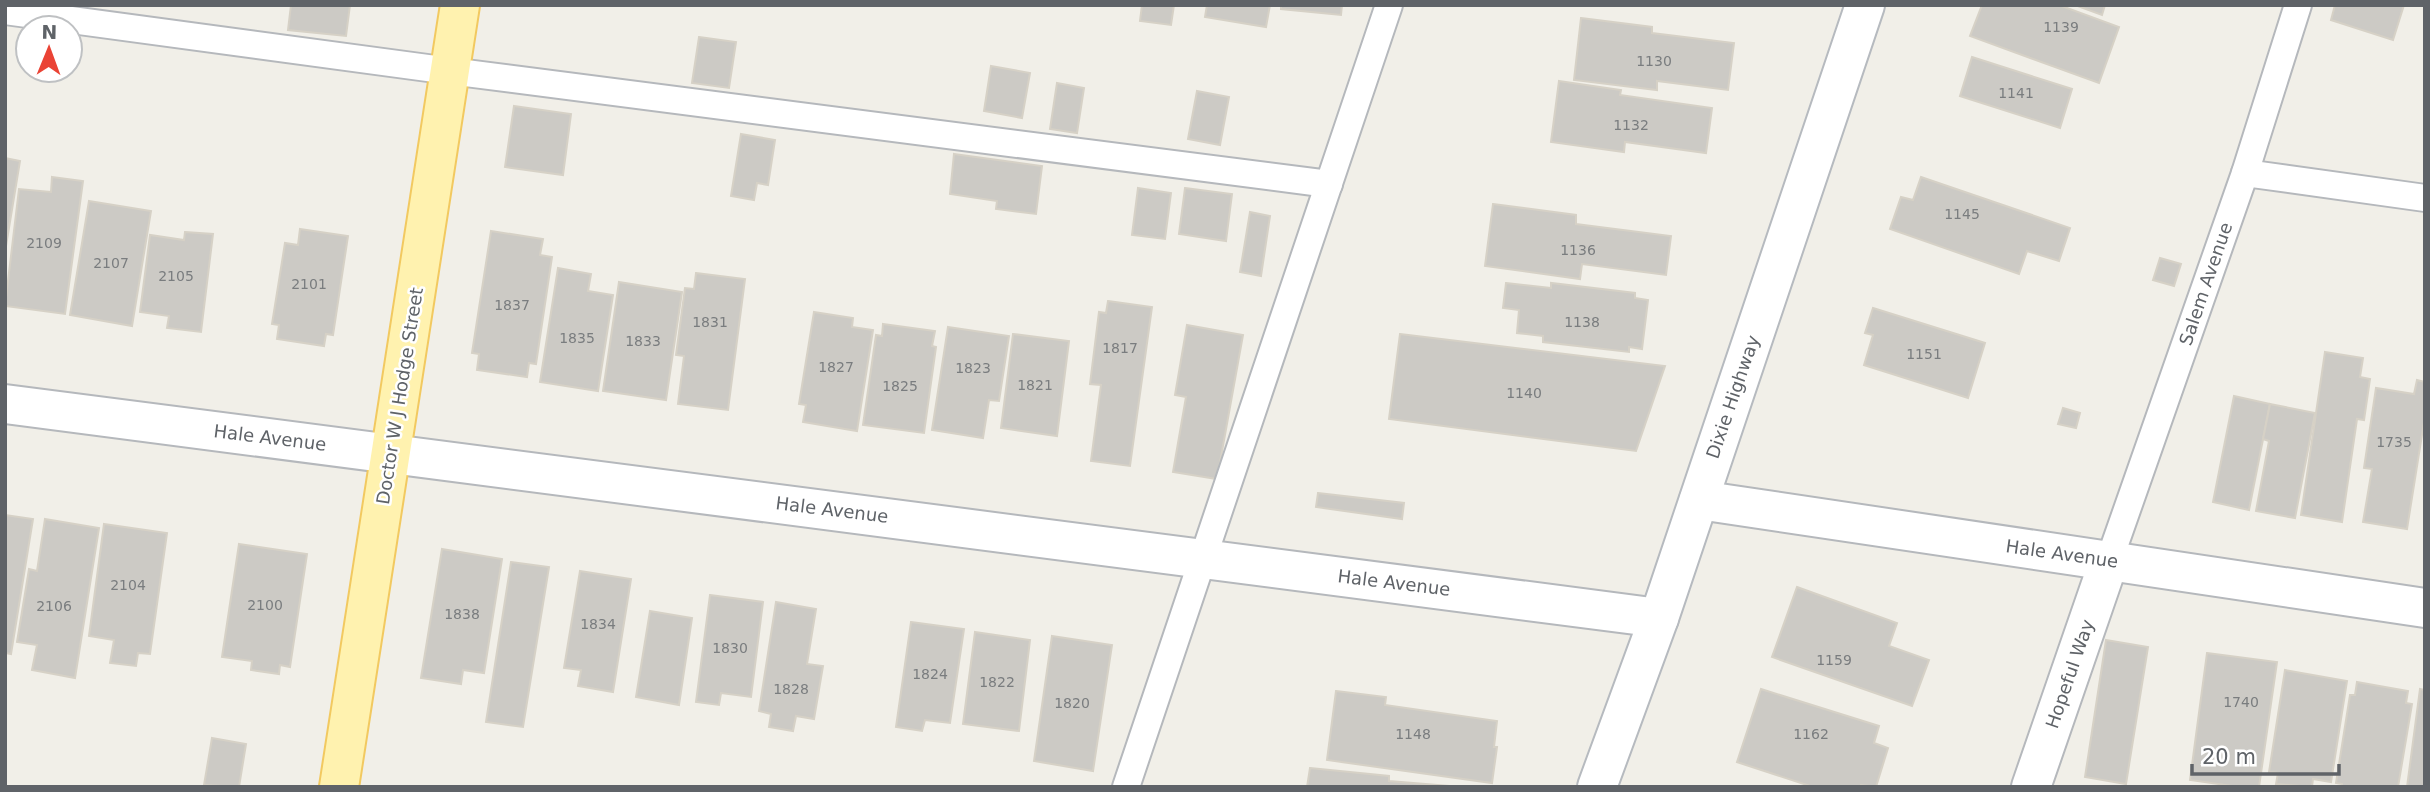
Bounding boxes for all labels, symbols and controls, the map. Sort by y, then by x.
north arrow [14,14,84,84]
house number: 1139 [2043,19,2079,35]
text: N [41,21,57,43]
house number: 1130 [1636,53,1672,69]
house number: 1141 [1998,85,2034,101]
house number: 1132 [1613,117,1649,133]
house number: 1145 [1944,206,1980,222]
street label: Salem Avenue [2175,220,2236,348]
house number: 2109 [26,235,62,251]
house number: 1136 [1560,242,1596,258]
house number: 2107 [93,255,129,271]
house number: 2105 [158,268,194,284]
house number: 2101 [291,276,327,292]
street label: Doctor W J Hodge Street [372,286,427,506]
house number: 1837 [494,297,530,313]
house number: 1831 [692,314,728,330]
house number: 1138 [1564,314,1600,330]
house number: 1835 [559,330,595,346]
street label: Dixie Highway [1702,332,1764,461]
house number: 1833 [625,333,661,349]
house number: 1817 [1102,340,1138,356]
house number: 1151 [1906,346,1942,362]
house number: 1827 [818,359,854,375]
house number: 1823 [955,360,991,376]
house number: 1821 [1017,377,1053,393]
house number: 1825 [882,378,918,394]
house number: 1140 [1506,385,1542,401]
street label: Hale Avenue [213,420,328,455]
house number: 1735 [2376,434,2412,450]
street label: Hale Avenue [775,492,890,527]
street label: Hale Avenue [2005,535,2120,572]
street label: Hale Avenue [1337,565,1452,600]
house number: 2104 [110,577,146,593]
house number: 2100 [247,597,283,613]
house number: 2106 [36,598,72,614]
house number: 1838 [444,606,480,622]
house number: 1834 [580,616,616,632]
street label: Hopeful Way [2041,616,2098,731]
house number: 1830 [712,640,748,656]
house number: 1159 [1816,652,1852,668]
house number: 1824 [912,666,948,682]
house number: 1822 [979,674,1015,690]
house number: 1828 [773,681,809,697]
house number: 1740 [2223,694,2259,710]
house number: 1820 [1054,695,1090,711]
house number: 1148 [1395,726,1431,742]
house number: 1162 [1793,726,1829,742]
scale bar [2192,732,2339,776]
text: 20 m [2202,745,2256,769]

